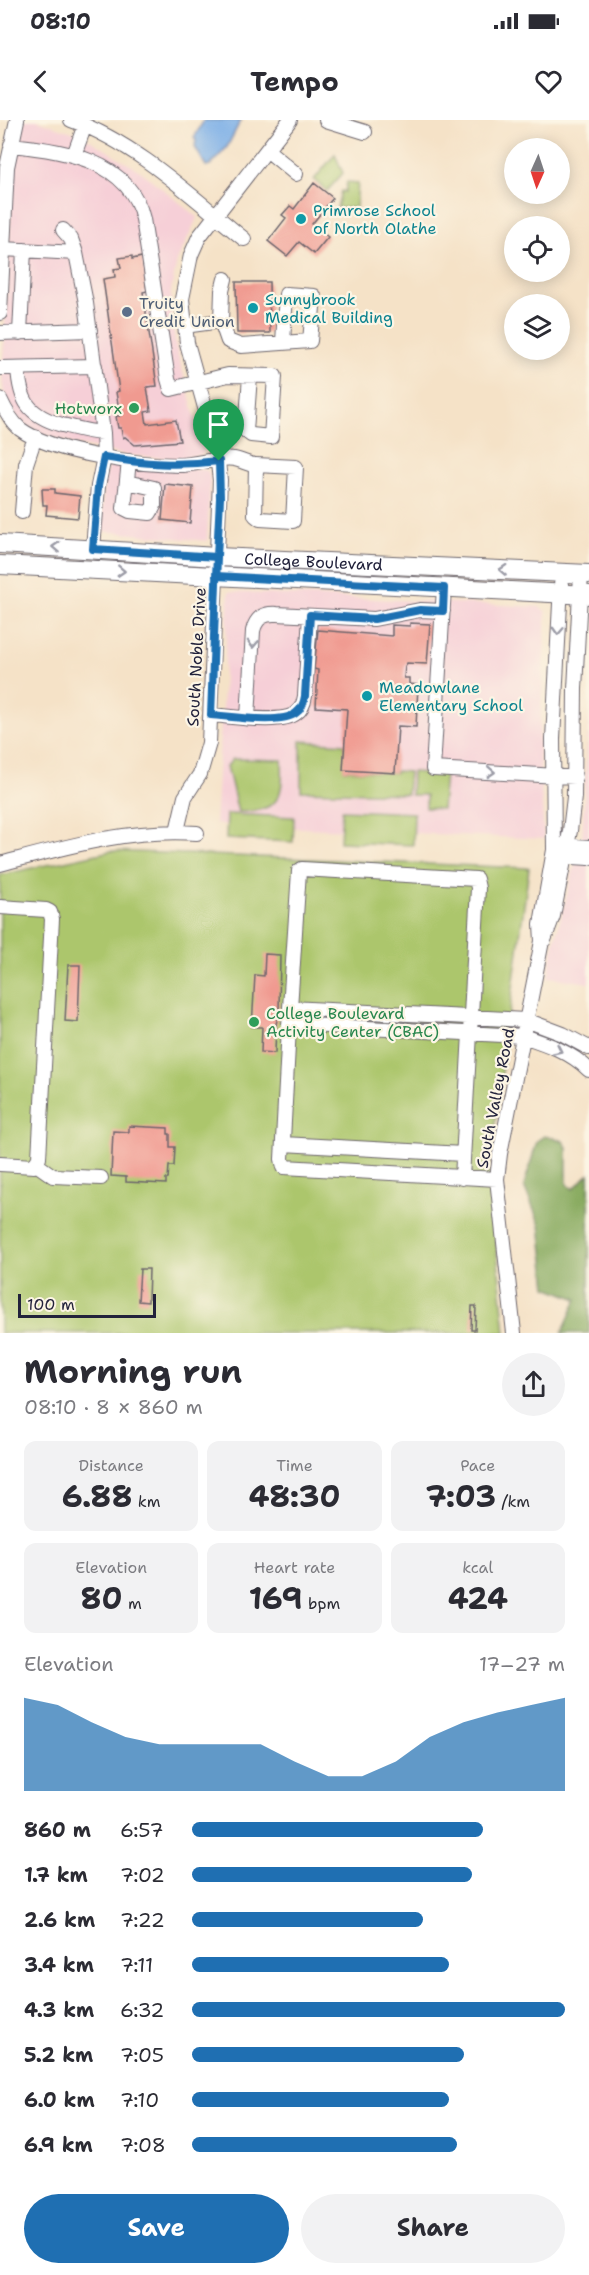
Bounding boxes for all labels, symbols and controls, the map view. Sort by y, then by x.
text: 08:10 [30,7,91,36]
text: Tempo [250,63,339,100]
icon: back [24,65,57,98]
icon: heart [532,65,565,98]
north arrow [504,138,570,204]
map controls [504,138,570,360]
place label: Primrose School of North Olathe [313,200,437,239]
marker: Primrose School of North Olathe [294,212,308,226]
button: locate [504,216,570,282]
place label: Sunnybrook Medical Building [265,289,393,328]
place label: Truity Credit Union [139,293,235,332]
button: layers [504,294,570,360]
marker: Sunnybrook Medical Building [246,301,260,315]
marker: Truity Credit Union [120,305,134,319]
place label: Hotworx [55,398,122,419]
pin [193,399,244,461]
marker: Hotworx [127,401,141,415]
icon: arrive [202,408,235,441]
one-way arrow [52,541,61,554]
street label: College Boulevard [244,548,383,576]
one-way arrow [498,563,507,576]
one-way arrow [117,565,126,578]
street label: South Noble Drive [182,587,211,727]
one-way arrow [552,627,565,636]
one-way arrow [246,640,259,649]
place label: Meadowlane Elementary School [379,677,523,716]
marker: Meadowlane Elementary School [360,689,374,703]
one-way arrow [487,766,496,779]
place label: College Boulevard Activity Center (CBAC) [266,1003,439,1042]
marker: College Boulevard Activity Center (CBAC) [247,1015,261,1029]
street label: South Valley Road [472,1026,519,1170]
one-way arrow [552,1042,563,1054]
scale bar [18,1291,156,1318]
text: 100 m [27,1294,75,1315]
text: Morning run [24,1349,242,1394]
button: share [502,1353,565,1416]
text: 08:10 · 8 × 860 m [24,1394,203,1420]
text: Distance [78,1455,144,1476]
text: Time [276,1455,313,1476]
text: Pace [460,1455,495,1476]
text: 6.88 [62,1476,132,1517]
text: 48:30 [249,1476,340,1517]
text: 7:03 [426,1476,496,1517]
text: km [132,1491,161,1512]
text: /km [496,1491,530,1512]
text: Elevation [75,1557,147,1578]
text: Heart rate [254,1557,335,1578]
text: kcal [462,1557,493,1578]
text: 80 [81,1578,122,1619]
text: 169 [249,1578,303,1619]
text: 424 [448,1578,508,1619]
text: m [122,1593,142,1614]
text: bpm [303,1593,340,1614]
text: Elevation [24,1651,114,1677]
text: 17–27 m [479,1651,565,1677]
text: 860 m [24,1817,91,1843]
text: 6:57 [120,1817,164,1843]
text: 1.7 km [24,1862,88,1888]
text: 7:02 [120,1862,165,1888]
text: 2.6 km [24,1907,95,1933]
text: 7:22 [120,1907,165,1933]
text: 3.4 km [24,1952,94,1978]
text: 7:11 [120,1952,153,1978]
text: 4.3 km [24,1997,94,2023]
text: 6:32 [120,1997,164,2023]
text: 5.2 km [24,2042,93,2068]
text: 7:05 [120,2042,164,2068]
text: 6.0 km [24,2087,95,2113]
text: 7:10 [120,2087,159,2113]
text: 6.9 km [24,2132,93,2158]
text: 7:08 [120,2132,166,2158]
button: Save [24,2194,289,2263]
button: Share [301,2194,565,2263]

